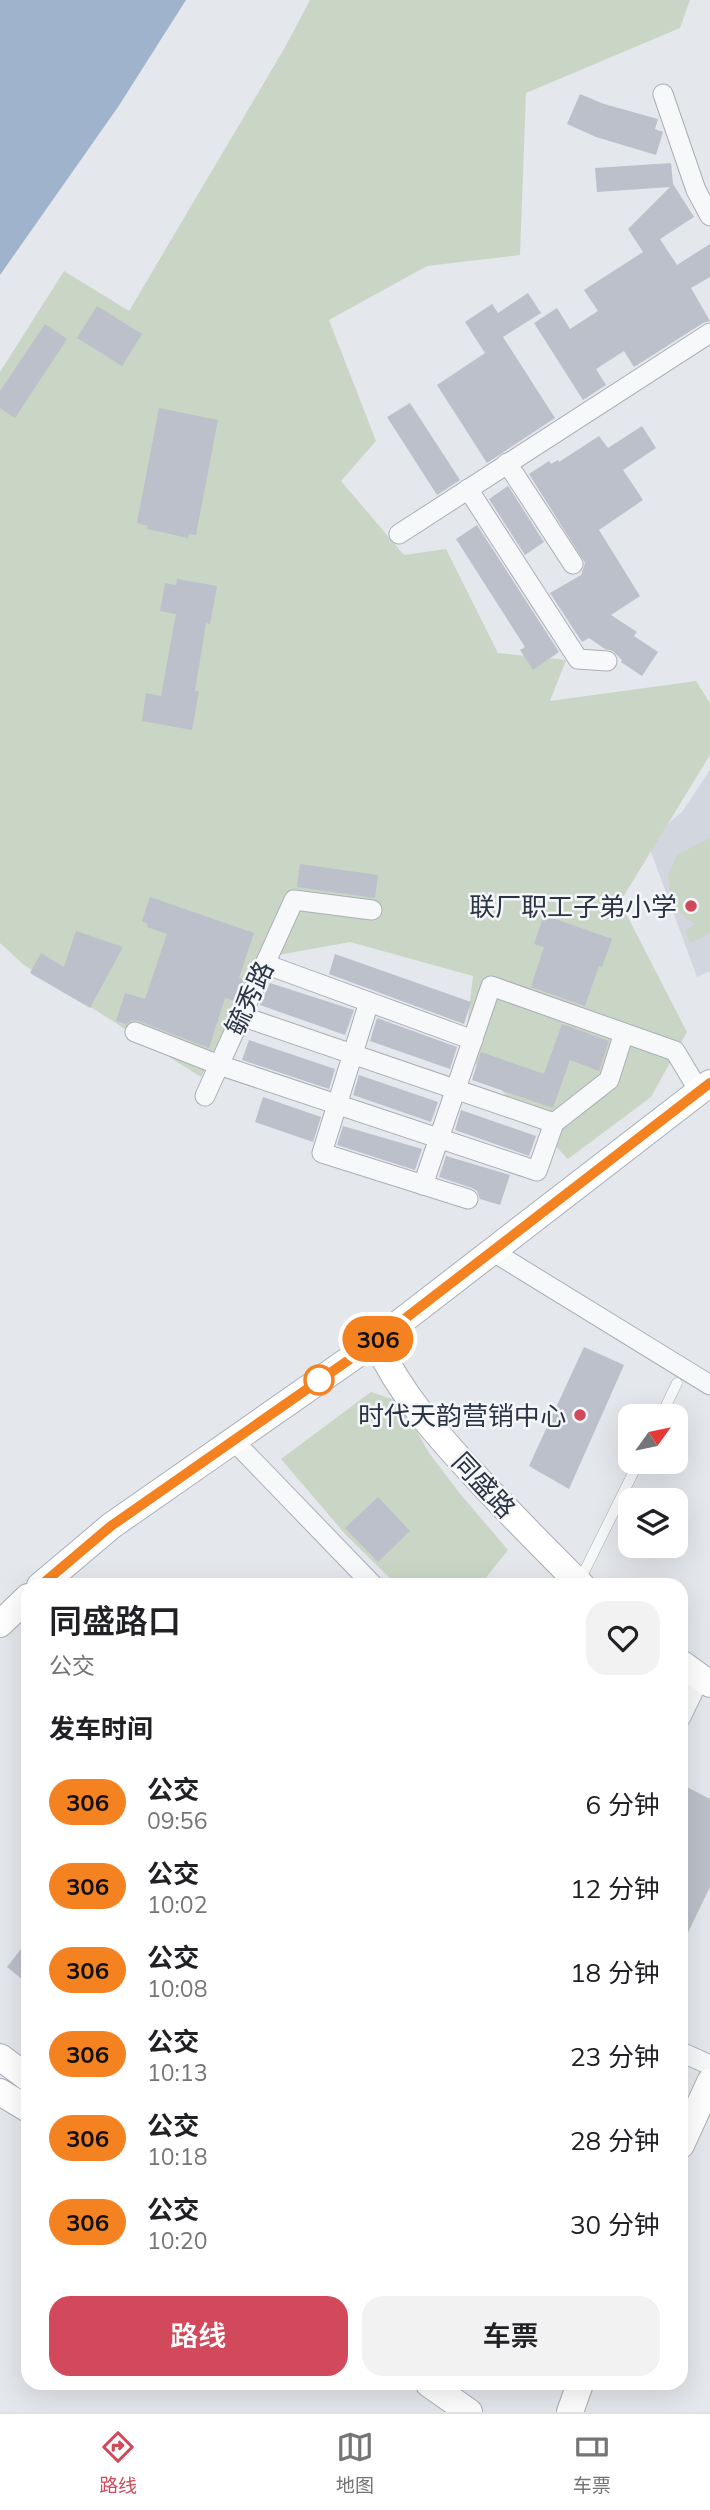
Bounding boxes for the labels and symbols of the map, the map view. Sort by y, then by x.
place label: 联厂职工子弟小学 [469,890,677,923]
marker: 联厂职工子弟小学 [683,898,699,914]
street label: 毓秀路 [218,956,280,1040]
line badge: 306 [338,1316,418,1362]
unlabelled marker [304,1365,334,1395]
place label: 时代天韵营销中心 [358,1399,566,1432]
north arrow [618,1404,688,1474]
marker: 时代天韵营销中心 [572,1407,588,1423]
street label: 同盛路 [445,1445,523,1525]

